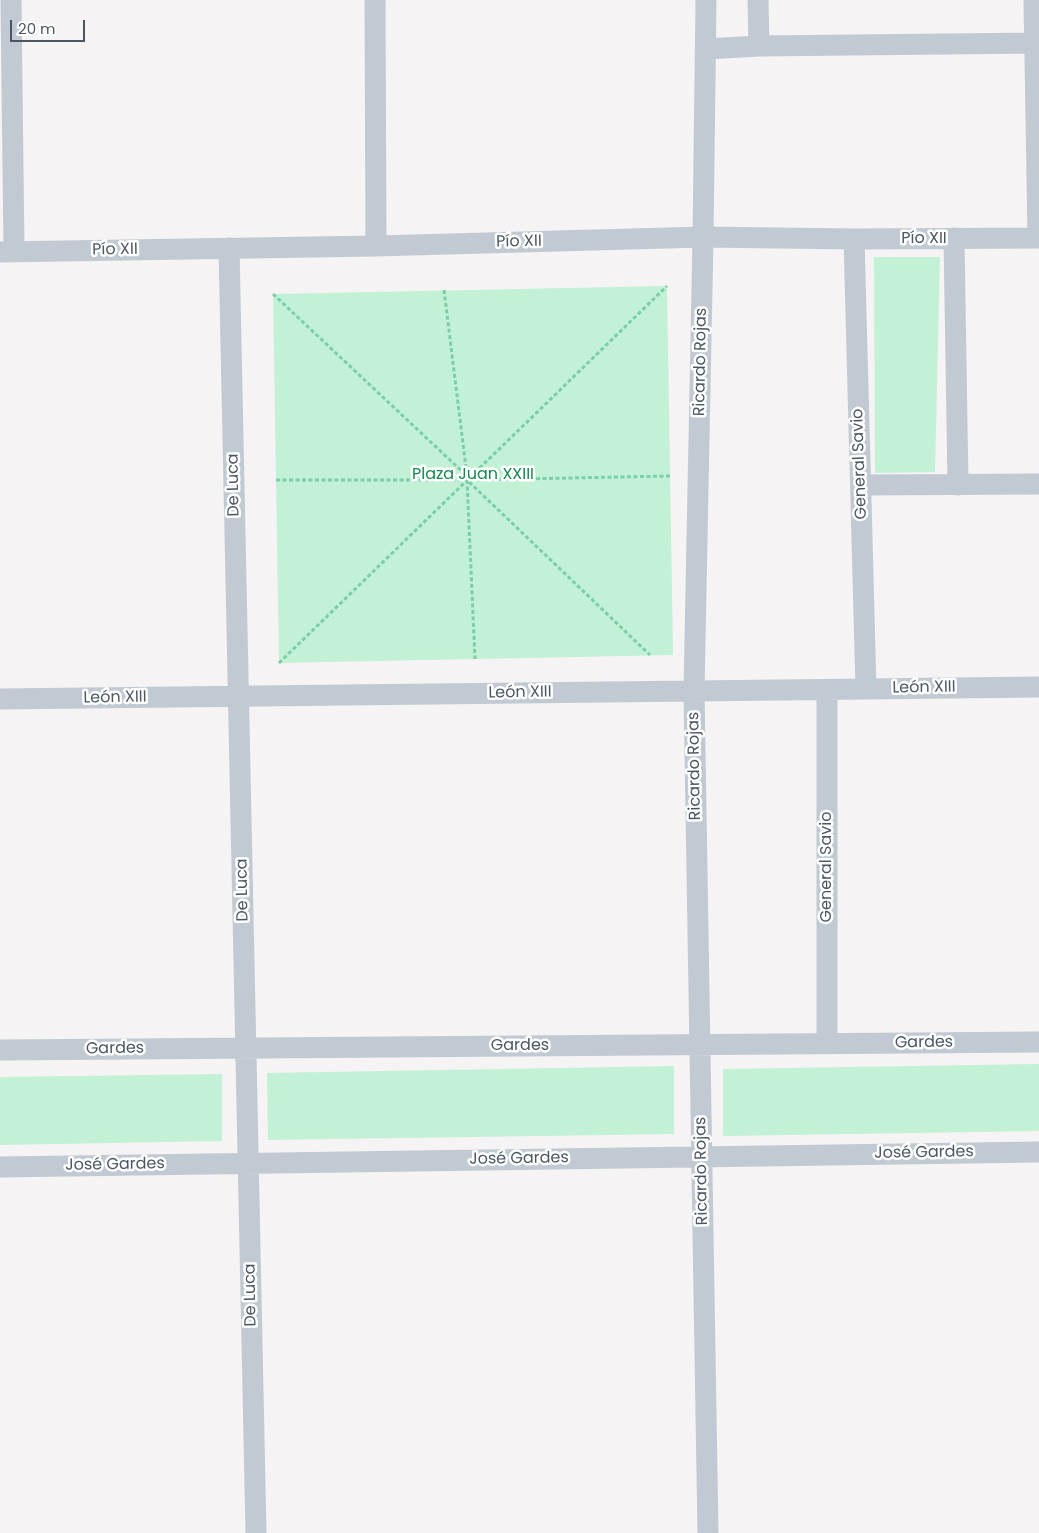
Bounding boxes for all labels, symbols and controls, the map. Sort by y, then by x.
scale bar [12,10,88,42]
text: 20 m [18,18,56,39]
street label: Pío XII [901,229,947,249]
street label: Pío XII [496,232,542,252]
street label: Pío XII [92,240,138,260]
street label: Ricardo Rojas [690,308,712,416]
street label: General Savio [848,408,872,520]
street label: De Luca [224,453,244,517]
park label: Plaza Juan XXIII [412,465,534,485]
street label: León XIII [892,678,956,698]
street label: León XIII [488,683,552,703]
street label: León XIII [83,688,147,708]
street label: Ricardo Rojas [684,712,706,820]
street label: General Savio [817,812,837,922]
street label: De Luca [233,858,253,922]
street label: Gardes [895,1033,953,1053]
street label: Gardes [491,1036,549,1056]
street label: Gardes [86,1039,144,1059]
street label: Ricardo Rojas [691,1117,713,1225]
street label: José Gardes [874,1143,974,1163]
street label: José Gardes [469,1149,569,1169]
street label: José Gardes [65,1155,165,1175]
street label: De Luca [241,1263,261,1327]

